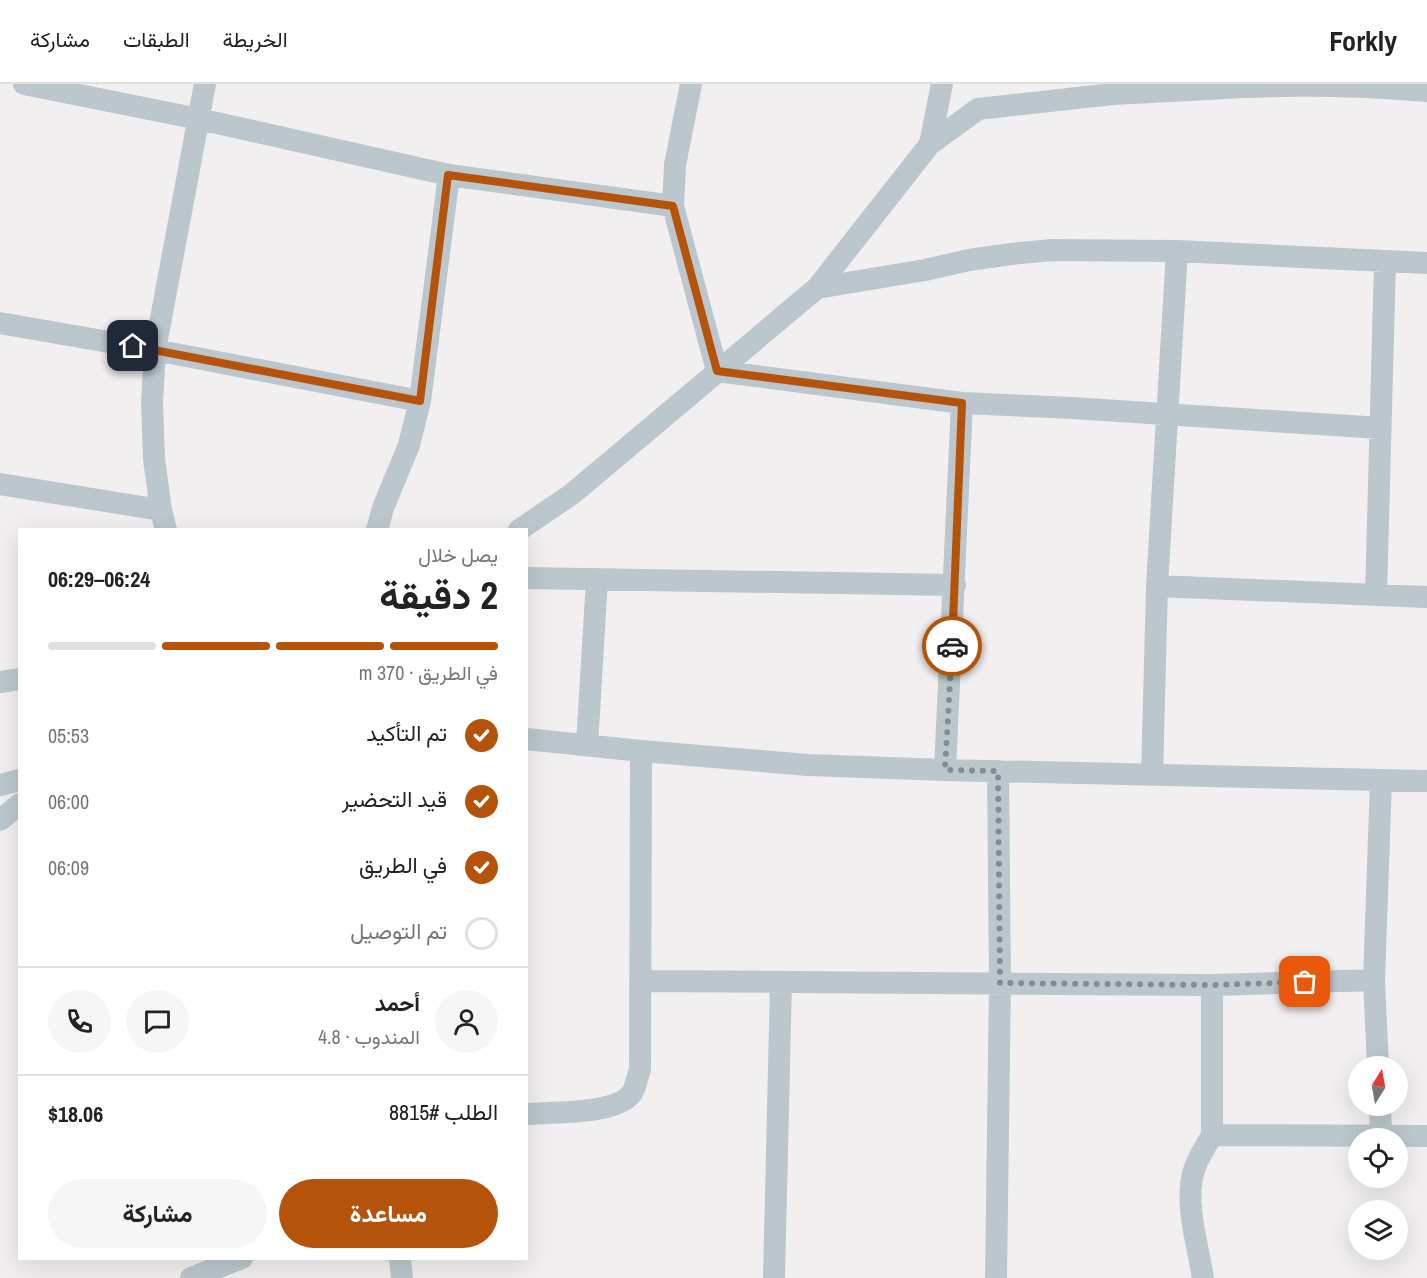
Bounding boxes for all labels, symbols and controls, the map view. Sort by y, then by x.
text: Forkly [1329,22,1397,60]
text: مشاركة [30,25,90,54]
text: الطبقات [123,25,190,54]
text: الخريطة [223,25,288,54]
pin [107,320,158,371]
icon: home [116,329,149,362]
text: يصل خلال [418,541,498,568]
text: 06:24–06:29 [48,564,150,594]
text: 2 دقيقة [379,569,498,621]
courier [922,616,982,676]
icon: car [936,630,969,663]
text: في الطريق · 370 m [359,659,498,686]
text: تم التأكيد [366,718,447,748]
icon: check [465,719,498,752]
text: 05:53 [48,722,89,749]
text: قيد التحضير [342,784,447,814]
icon: check [465,785,498,818]
text: 06:00 [48,788,89,815]
text: في الطريق [359,850,447,880]
icon: check [465,851,498,884]
text: 06:09 [48,854,89,881]
text: تم التوصيل [350,916,447,946]
pin [1279,956,1330,1007]
icon: bag [1288,965,1321,998]
text: أحمد [375,988,420,1018]
button: phone [48,990,111,1053]
button: chat [126,990,189,1053]
button: person [435,990,498,1053]
text: المندوب · 4.8 [318,1023,420,1050]
north arrow [1348,1056,1408,1116]
map controls [1348,1056,1408,1260]
text: الطلب #8815 [389,1097,498,1127]
text: $18.06 [48,1099,103,1129]
button: locate [1348,1128,1408,1188]
button: مشاركة [48,1179,267,1248]
button: مساعدة [279,1179,498,1248]
button: layers [1348,1200,1408,1260]

